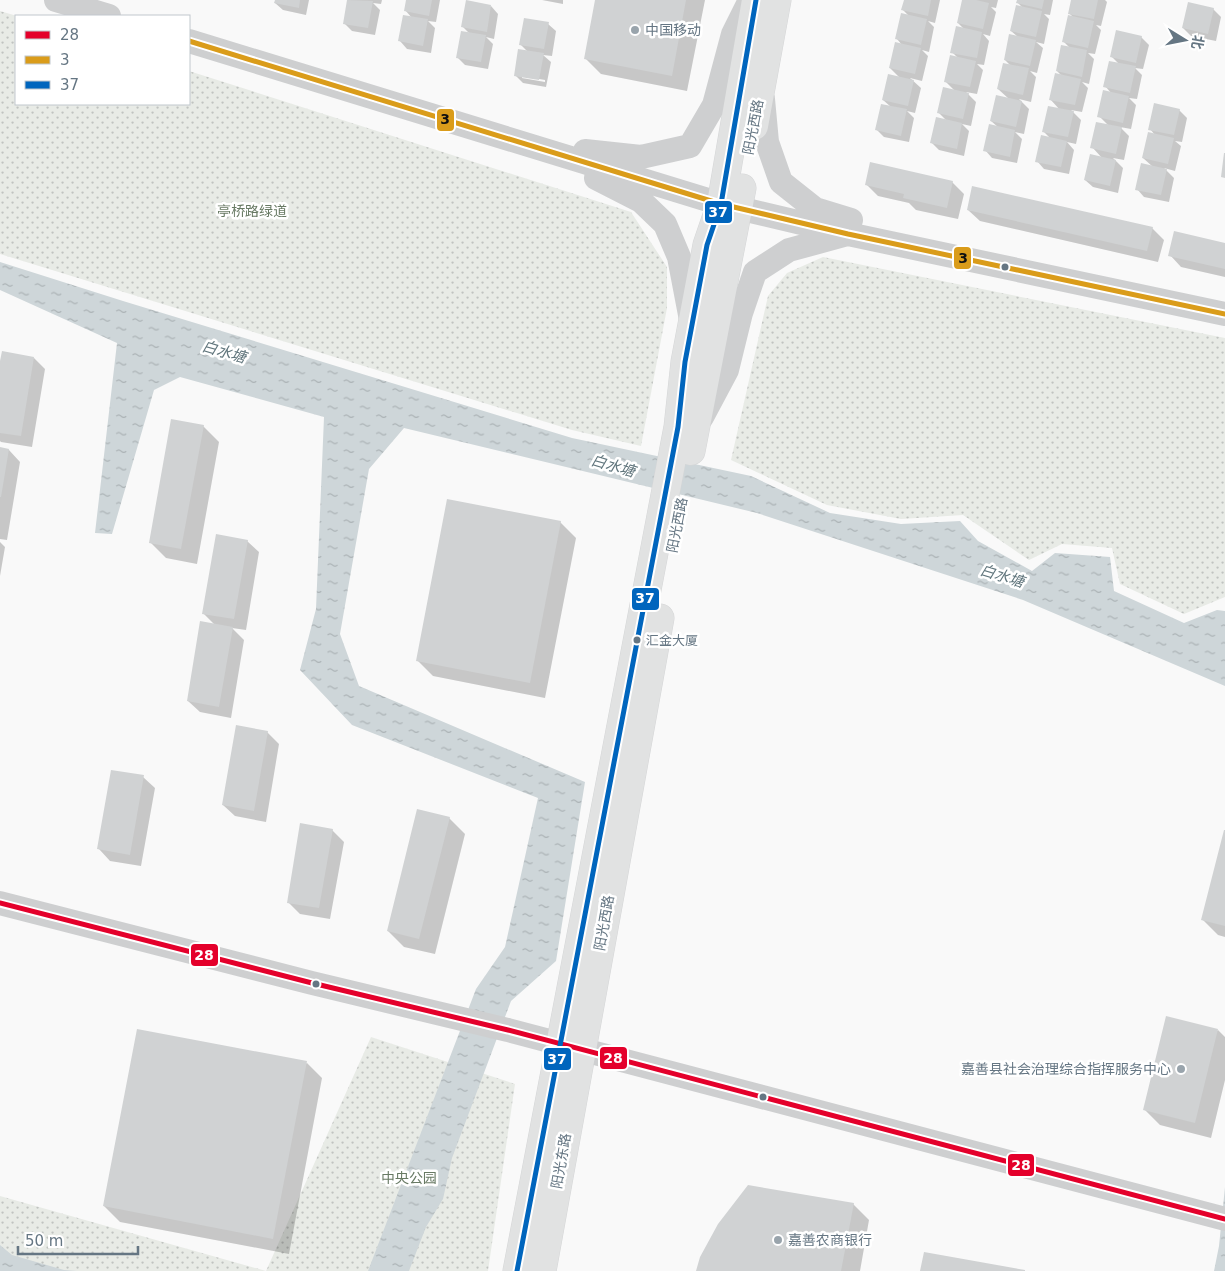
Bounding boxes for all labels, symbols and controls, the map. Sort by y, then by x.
legend [15,15,190,105]
north arrow [1160,15,1210,65]
place label: 中国移动 [645,22,701,38]
marker: 中国移动 [629,24,641,36]
text: 28 [60,26,79,44]
text: 北 [1189,34,1207,51]
text: 3 [60,51,70,69]
text: 37 [60,76,79,94]
street label: 阳光西路 [740,98,766,156]
line badge: 3 [436,108,455,132]
text: 3 [440,111,450,127]
line badge: 37 [704,200,733,224]
park label: 亭桥路绿道 [217,203,287,219]
text: 37 [708,204,728,220]
line badge: 3 [953,246,972,270]
text: 3 [958,250,968,266]
unlabelled marker [1000,262,1010,272]
water label: 白水塘 [200,337,251,368]
water label: 白水塘 [589,451,640,482]
street label: 阳光西路 [664,496,690,554]
water label: 白水塘 [978,561,1029,592]
line badge: 37 [631,587,660,611]
text: 37 [635,590,655,606]
place label: 汇金大厦 [646,633,698,648]
marker: 汇金大厦 [632,635,642,645]
street label: 阳光西路 [591,894,617,952]
line badge: 28 [190,943,219,967]
text: 28 [194,947,214,963]
unlabelled marker [311,979,321,989]
line badge: 28 [599,1046,628,1070]
line badge: 37 [543,1047,572,1071]
text: 28 [603,1050,623,1066]
text: 37 [547,1051,567,1067]
place label: 嘉善县社会治理综合指挥服务中心 [961,1061,1171,1077]
marker: 嘉善县社会治理综合指挥服务中心 [1175,1063,1187,1075]
unlabelled marker [758,1092,768,1102]
street label: 阳光东路 [548,1132,574,1190]
line badge: 28 [1007,1153,1035,1177]
text: 28 [1011,1157,1031,1173]
park label: 中央公园 [381,1170,437,1186]
scale bar [18,1224,138,1256]
text: 50 m [25,1232,63,1250]
place label: 嘉善农商银行 [788,1232,872,1248]
marker: 嘉善农商银行 [772,1234,784,1246]

